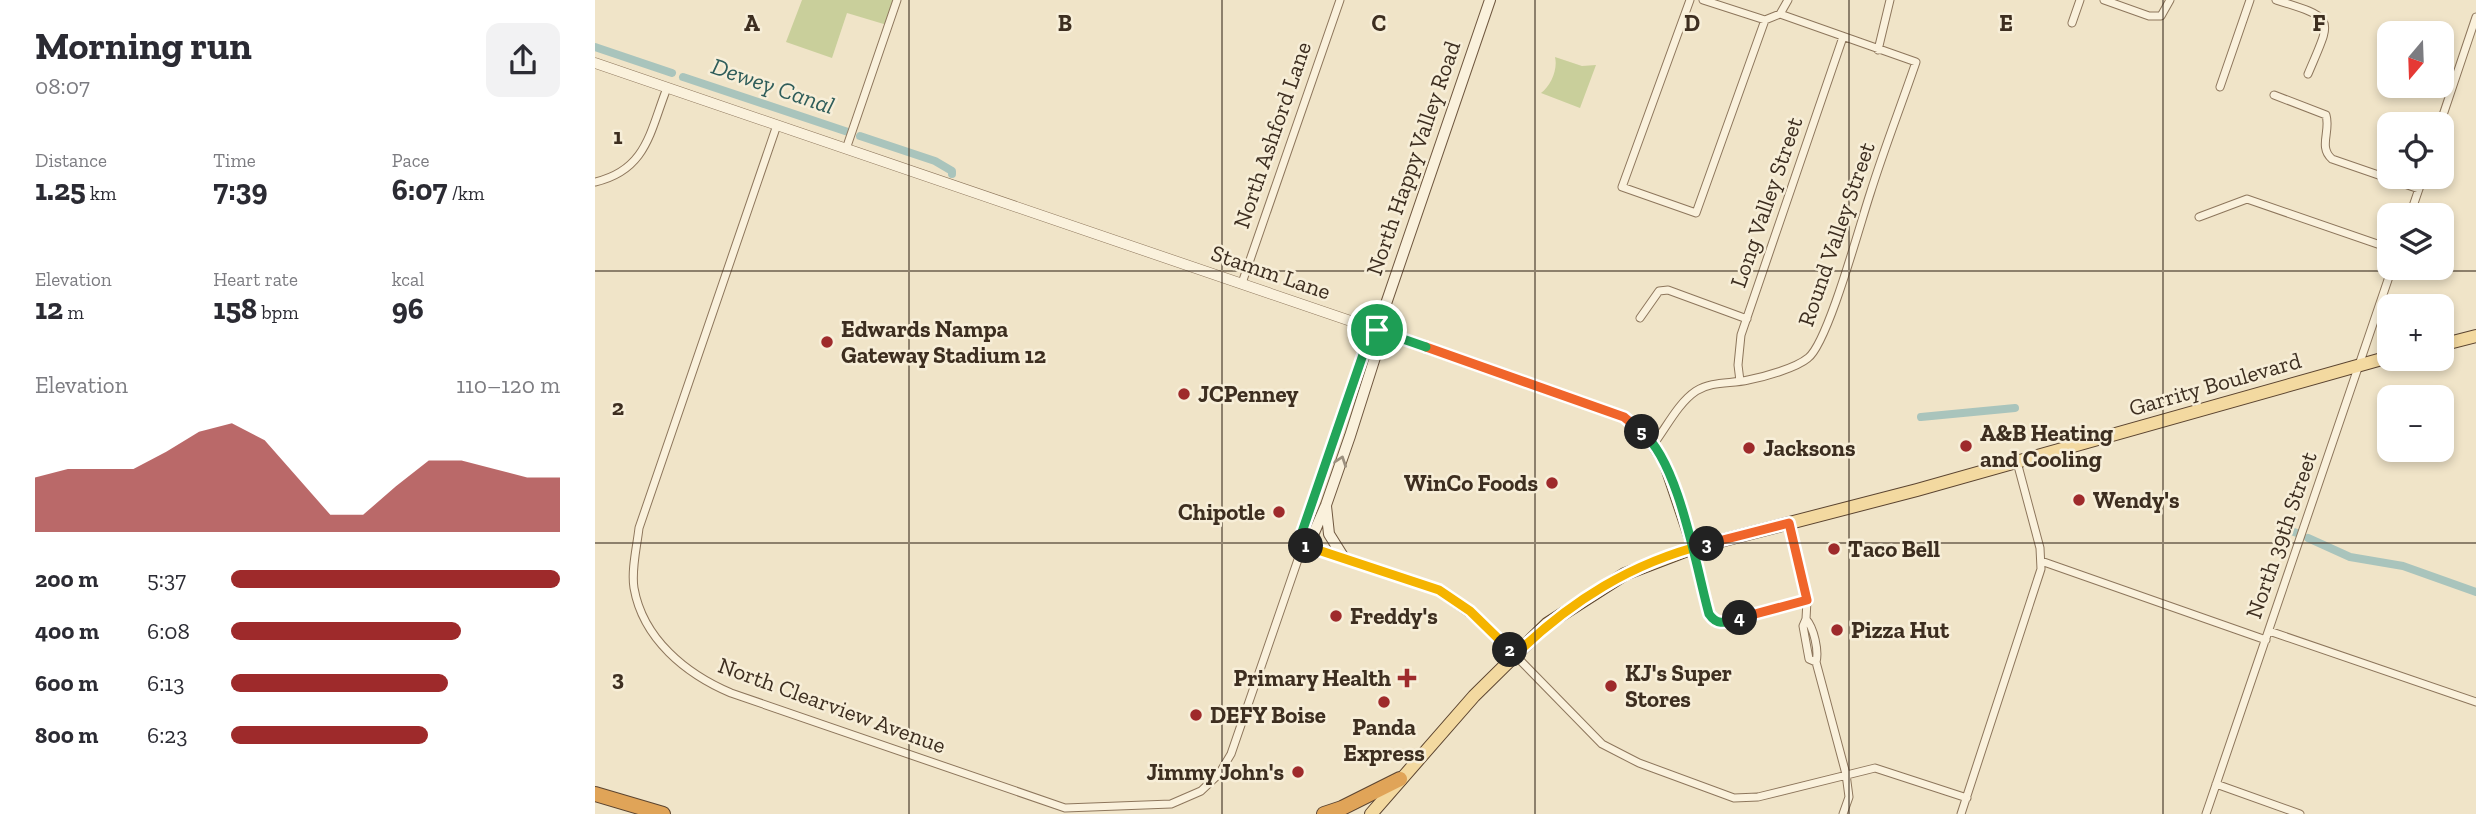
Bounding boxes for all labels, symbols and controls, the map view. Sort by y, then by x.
text: A [744,9,760,37]
text: B [1058,9,1072,37]
text: C [1372,9,1386,37]
text: D [1684,9,1700,37]
text: E [1999,9,2013,37]
text: F [2312,9,2326,37]
north arrow [2377,21,2453,98]
map controls [2377,21,2454,462]
text: Morning run [35,23,252,69]
button: share [486,23,560,97]
street label: North Happy Valley Road [1360,37,1466,279]
street label: North Ashford Lane [1227,38,1317,232]
water label: Dewey Canal [708,51,839,120]
text: 08:07 [35,72,90,100]
street label: Long Valley Street [1724,112,1808,291]
button: locate [2377,112,2454,189]
text: 1 [613,122,623,150]
street label: Round Valley Street [1791,138,1881,330]
text: Distance [35,149,107,172]
text: Time [213,149,256,172]
text: Pace [392,149,429,172]
text: 1.25 [35,172,86,208]
text: 7:39 [213,172,268,208]
text: 6:07 [392,172,447,208]
text: km [86,182,116,205]
text: /km [447,182,484,205]
button: layers [2377,203,2454,280]
street label: Stamm Lane [1208,239,1334,305]
text: Elevation [35,268,112,291]
text: Heart rate [213,268,298,291]
text: kcal [392,268,424,291]
text: 12 [35,291,63,327]
text: 158 [213,291,257,327]
text: 96 [392,291,424,327]
button: + [2377,294,2454,371]
pin [1347,300,1407,360]
text: m [63,301,84,324]
text: bpm [257,301,299,324]
icon: arrive [1358,311,1396,349]
place label: Edwards Nampa Gateway Stadium 12 [841,315,1046,369]
marker: Edwards Nampa Gateway Stadium 12 [819,334,835,350]
street label: Garrity Boulevard [2126,346,2305,422]
text: Elevation [35,371,128,399]
text: 110–120 m [456,371,560,399]
place label: JCPenney [1198,380,1299,408]
button: − [2377,385,2454,462]
marker: JCPenney [1176,386,1192,402]
text: 2 [612,393,624,421]
pin: 5 [1625,414,1659,450]
place label: A&B Heating and Cooling [1980,419,2113,473]
text: 5 [1637,420,1646,443]
place label: Jacksons [1763,434,1855,462]
marker: A&B Heating and Cooling [1958,438,1974,454]
marker: Jacksons [1741,440,1757,456]
street label: North 39th Street [2239,447,2323,622]
one-way arrow [1333,456,1347,468]
place label: WinCo Foods [1404,469,1538,497]
marker: WinCo Foods [1544,475,1560,491]
place label: Wendy's [2093,486,2179,514]
marker: Wendy's [2071,492,2087,508]
place label: Chipotle [1178,498,1265,526]
marker: Chipotle [1271,504,1287,520]
pin: 3 [1689,526,1725,562]
pin: 1 [1289,528,1323,564]
text: 3 [1701,532,1712,555]
text: 1 [1302,534,1309,557]
place label: Taco Bell [1848,535,1940,563]
marker: Taco Bell [1826,541,1842,557]
text: 200 m [35,565,98,593]
text: 5:37 [147,565,186,593]
pin: 4 [1723,600,1757,636]
place label: Freddy's [1350,602,1438,630]
text: 4 [1734,606,1745,629]
marker: Freddy's [1328,608,1344,624]
place label: Pizza Hut [1851,616,1950,644]
text: 400 m [35,617,99,645]
text: 6:08 [147,617,190,645]
marker: Pizza Hut [1829,622,1845,638]
pin: 2 [1493,632,1527,668]
text: 2 [1504,638,1515,661]
street label: North Clearview Avenue [714,651,950,759]
place label: KJ's Super Stores [1625,659,1732,713]
text: 3 [612,664,624,692]
place label: Primary Health [1233,664,1392,692]
marker: Primary Health [1397,668,1417,688]
text: 600 m [35,669,98,697]
text: 6:13 [147,669,184,697]
marker: KJ's Super Stores [1603,678,1619,694]
marker: Panda Express [1376,694,1392,710]
place label: DEFY Boise [1210,701,1326,729]
marker: DEFY Boise [1188,707,1204,723]
place label: Panda Express [1343,713,1425,767]
text: 800 m [35,721,98,749]
text: 6:23 [147,721,187,749]
place label: Jimmy John's [1146,758,1284,786]
marker: Jimmy John's [1290,764,1306,780]

